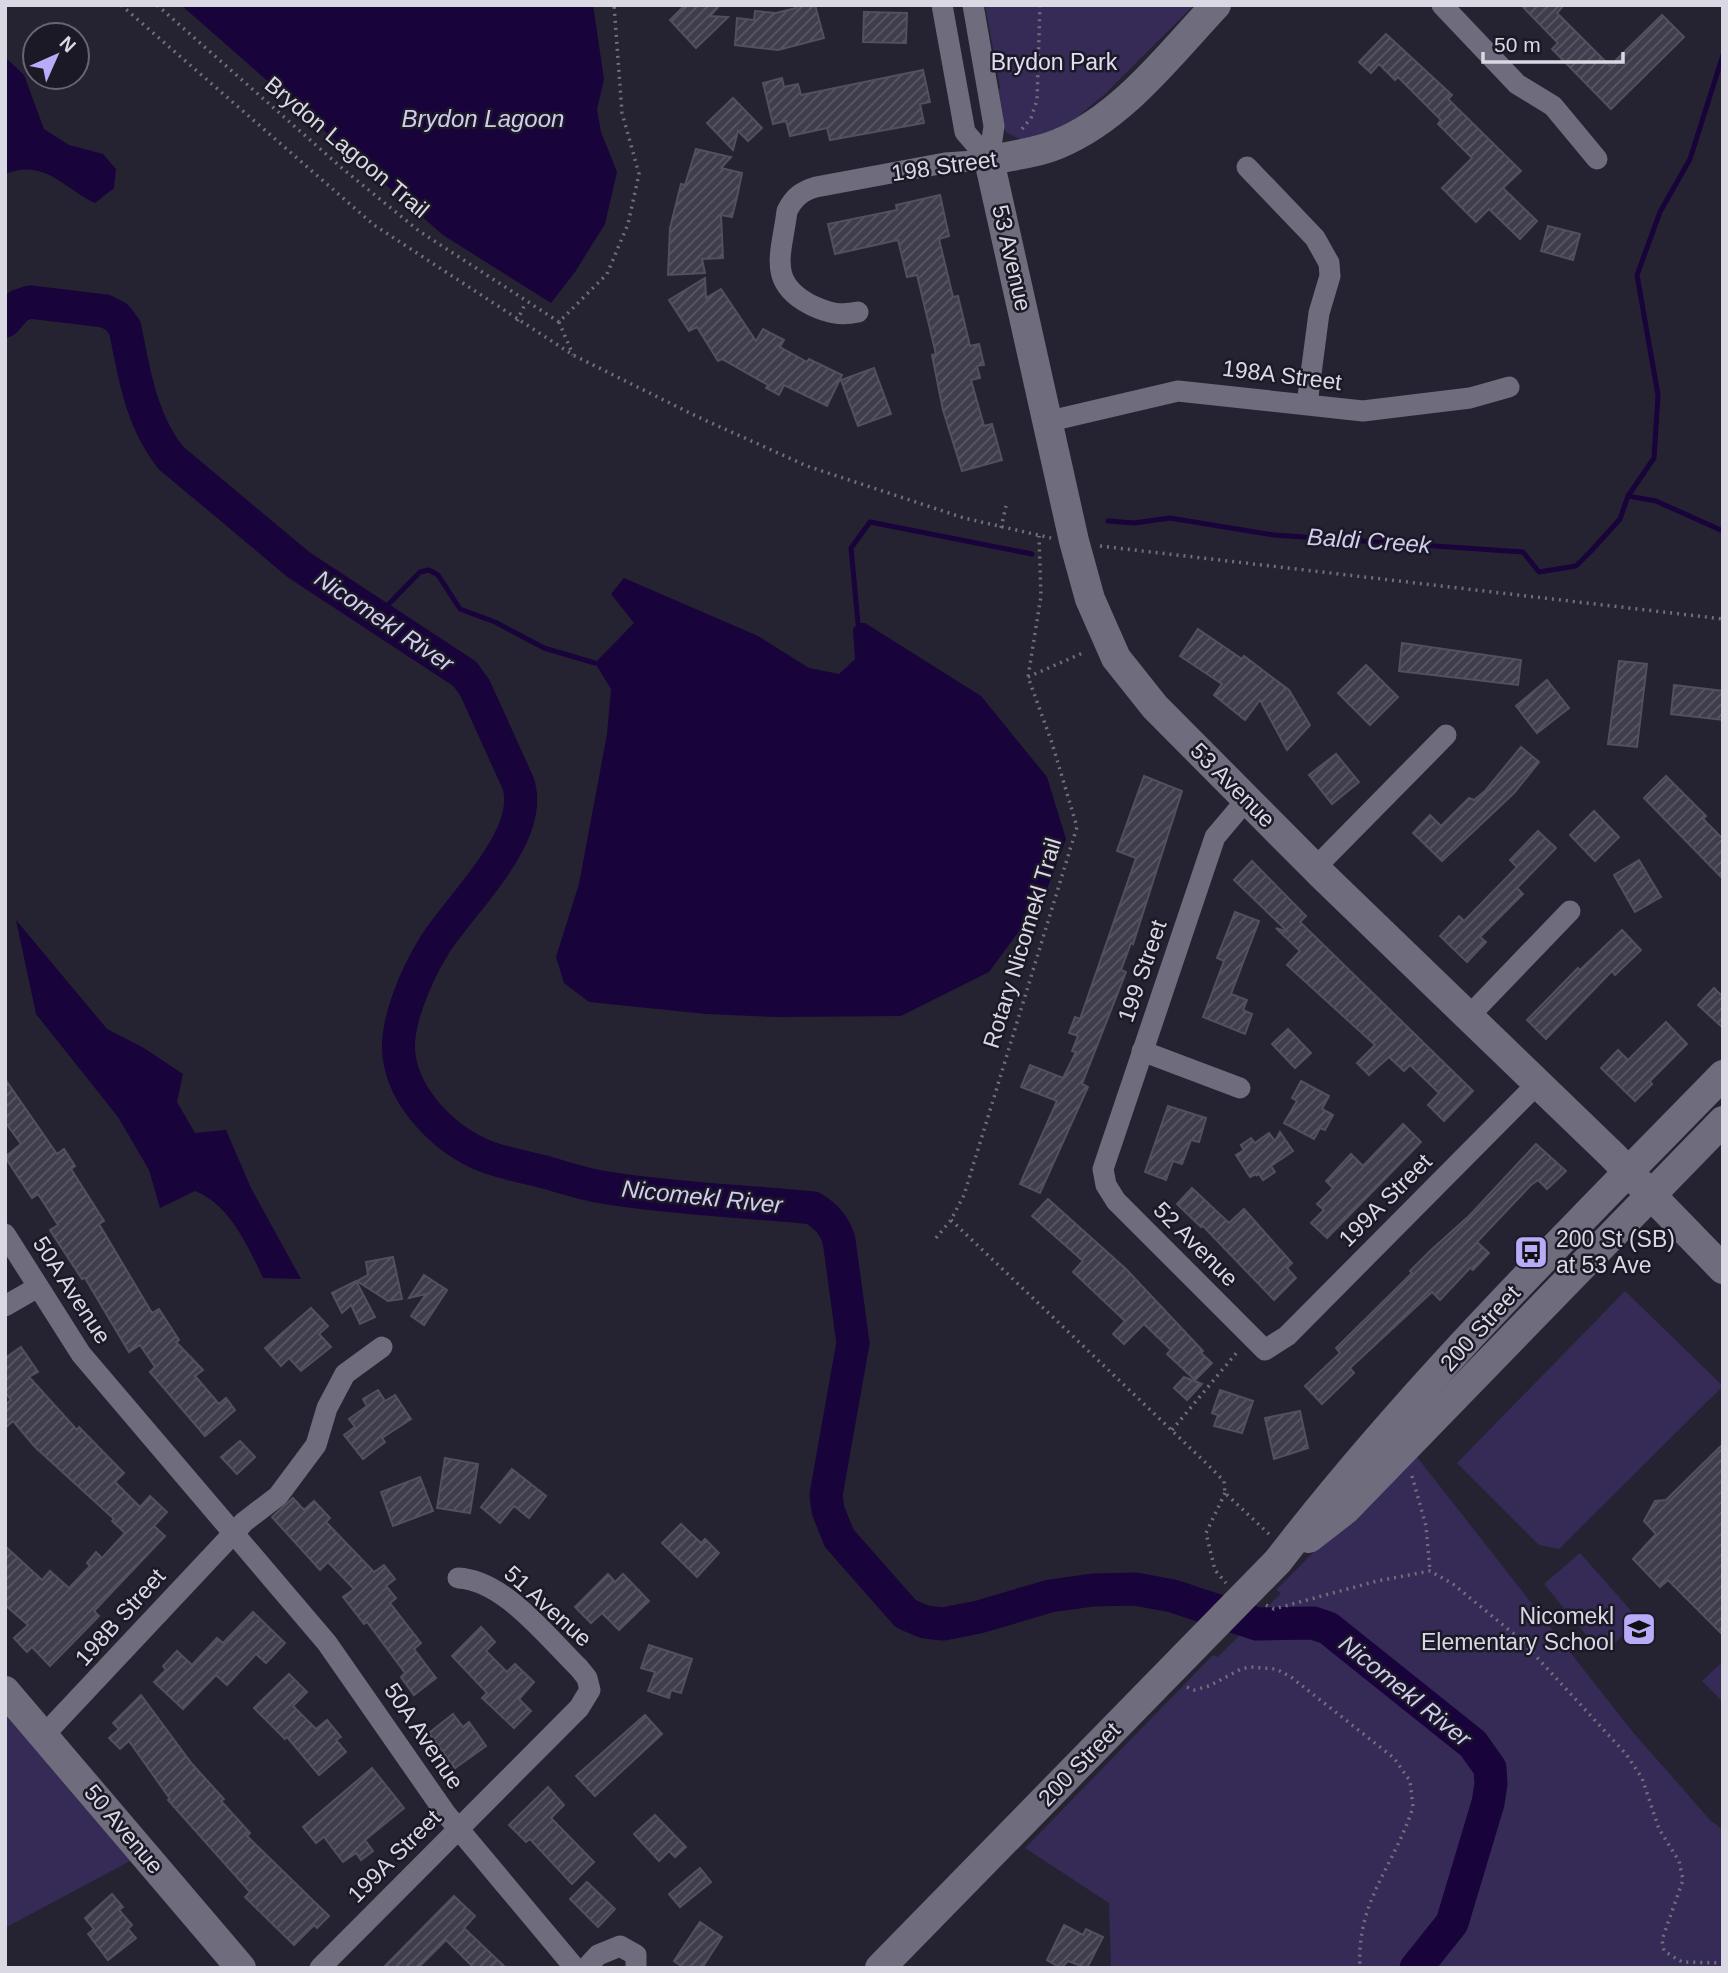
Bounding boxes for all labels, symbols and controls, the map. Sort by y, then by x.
north arrow [21,21,91,91]
scale bar [1483,21,1623,65]
text: N [55,32,80,57]
text: 50 m [1494,33,1541,56]
park label: Brydon Park [991,49,1118,75]
street label: Brydon Lagoon Trail [260,71,434,223]
water label: Brydon Lagoon [402,105,564,132]
street label: 198 Street [890,146,999,186]
street label: 53 Avenue [987,202,1037,314]
street label: 198A Street [1221,355,1344,395]
water label: Baldi Creek [1306,523,1434,558]
water label: Nicomekl River [310,564,460,677]
street label: 53 Avenue [1186,738,1280,832]
street label: Rotary Nicomekl Trail [978,835,1066,1051]
street label: 199 Street [1112,916,1172,1025]
street label: 199A Street [1333,1148,1437,1252]
water label: Nicomekl River [620,1175,785,1218]
street label: 52 Avenue [1149,1197,1243,1291]
place label: 200 St (SB) at 53 Ave [1556,1226,1675,1278]
street label: 50A Avenue [28,1232,116,1348]
bus stop icon: 200 St (SB) at 53 Ave [1512,1233,1550,1271]
street label: 200 Street [1435,1279,1526,1376]
street label: 51 Avenue [499,1560,597,1652]
street label: 198B Street [70,1563,171,1671]
place label: Nicomekl Elementary School [1421,1603,1614,1655]
school or university icon: Nicomekl Elementary School [1620,1610,1658,1648]
water label: Nicomekl River [1334,1629,1477,1753]
street label: 50A Avenue [379,1678,469,1794]
street label: 200 Street [1033,1716,1126,1811]
street label: 50 Avenue [79,1779,169,1879]
street label: 199A Street [342,1804,446,1908]

